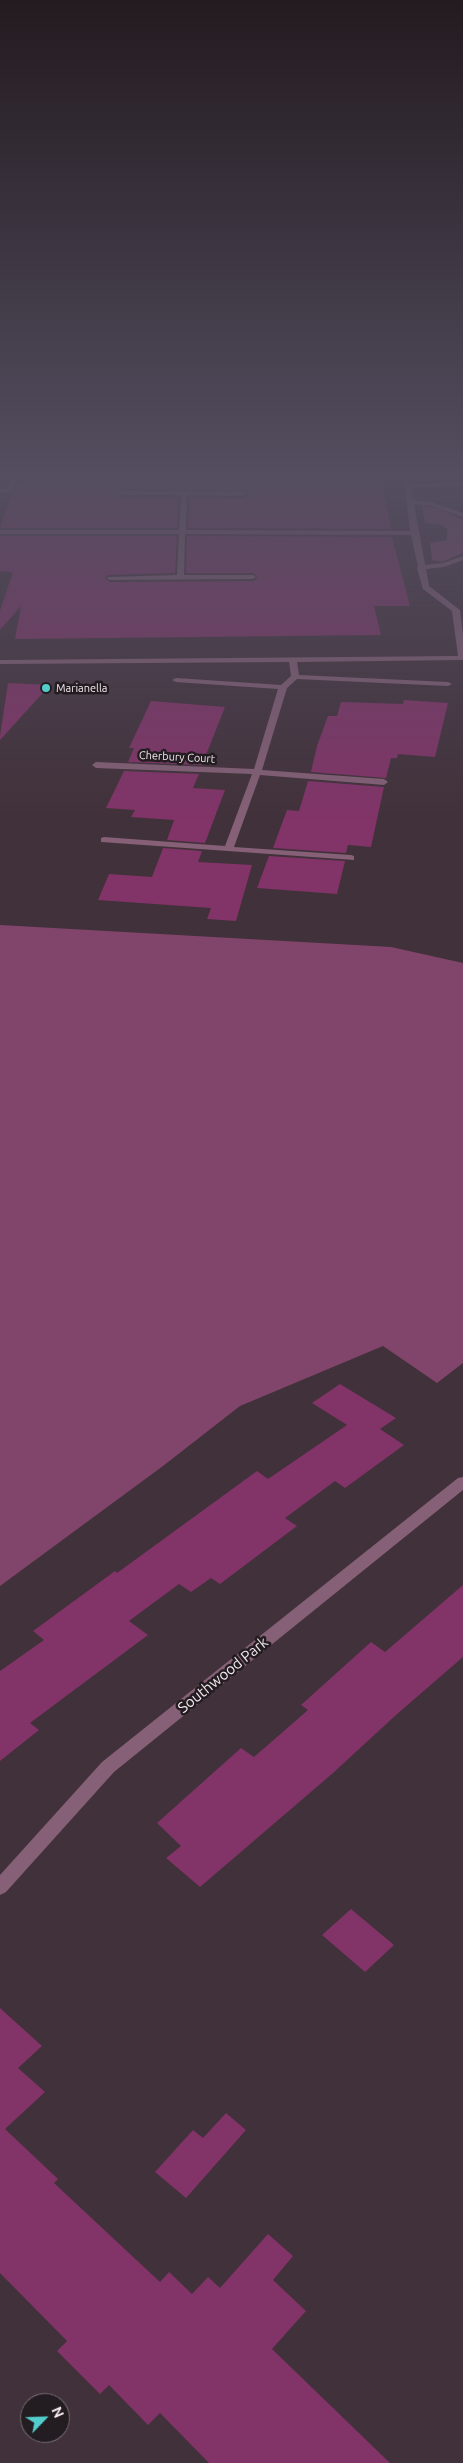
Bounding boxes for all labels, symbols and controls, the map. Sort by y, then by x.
place label: Marianella [56,681,108,695]
marker: Marianella [40,682,52,694]
street label: Cherbury Court [139,748,215,766]
street label: Southwood Park [174,1633,272,1717]
north arrow [20,2393,70,2443]
text: N [48,2404,67,2420]

